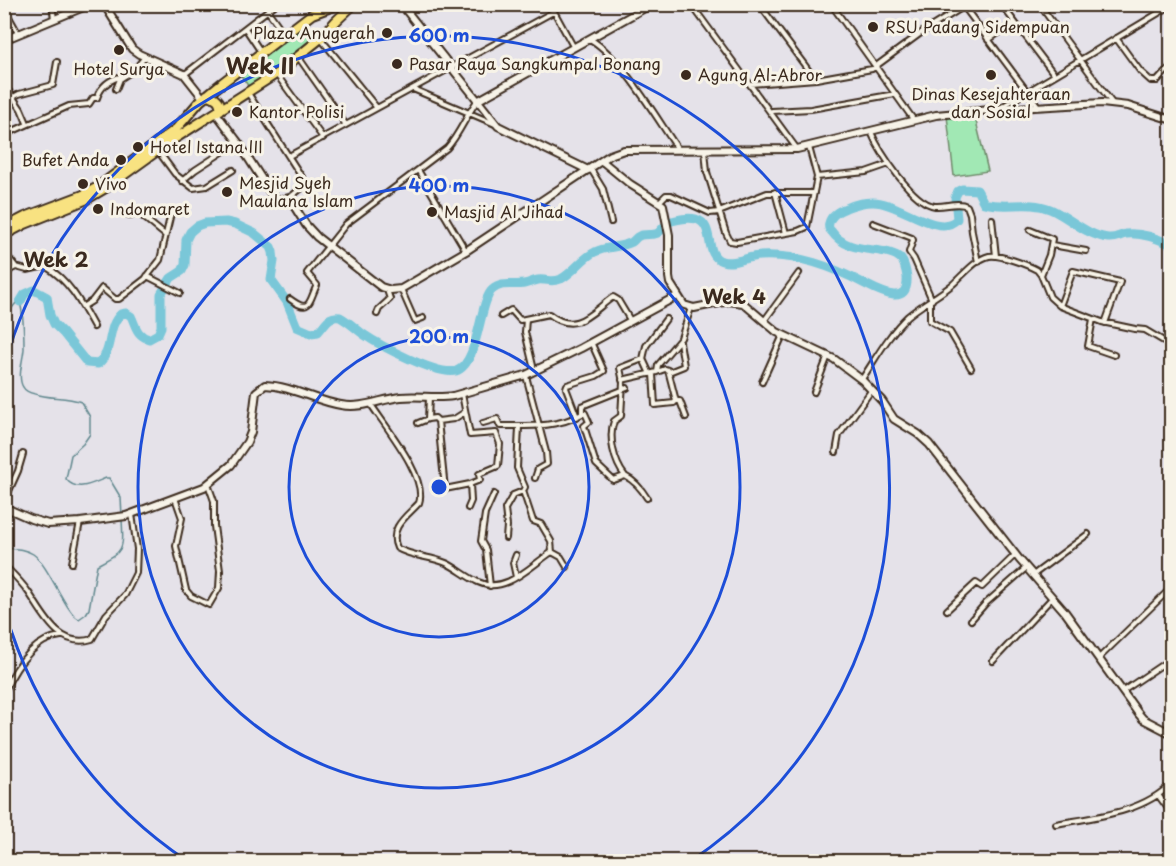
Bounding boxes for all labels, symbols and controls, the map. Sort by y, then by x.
place label: RSU Padang Sidempuan [885,14,1070,38]
place label: Plaza Anugerah [253,20,375,44]
marker: RSU Padang Sidempuan [866,20,880,34]
text: 600 m [408,21,470,48]
marker: Plaza Anugerah [380,26,394,40]
marker: Hotel Surya [112,43,126,57]
district label: Wek II [226,48,294,81]
place label: Pasar Raya Sangkumpal Bonang [409,51,661,75]
place label: Hotel Surya [74,56,164,80]
marker: Pasar Raya Sangkumpal Bonang [390,57,404,71]
place label: Agung Al-Abror [698,62,823,86]
marker: Agung Al-Abror [679,68,693,82]
marker: Dinas Kesejahteraan dan Sosial [984,68,998,82]
place label: Dinas Kesejahteraan dan Sosial [911,81,1071,123]
place label: Kantor Polisi [249,99,344,123]
marker: Kantor Polisi [230,105,244,119]
place label: Hotel Istana III [150,134,263,158]
marker: Hotel Istana III [131,140,145,154]
place label: Bufet Anda [22,147,109,171]
marker: Bufet Anda [114,153,128,167]
place label: Mesjid Syeh Maulana Islam [239,170,353,212]
place label: Vivo [95,171,127,195]
text: 400 m [409,171,469,198]
marker: Vivo [76,177,90,191]
marker: Mesjid Syeh Maulana Islam [220,185,234,199]
place label: Indomaret [110,196,190,220]
place label: Masjid Al Jihad [444,199,564,223]
marker: Indomaret [91,202,105,216]
marker: Masjid Al Jihad [425,205,439,219]
district label: Wek 2 [23,244,89,274]
district label: Wek 4 [702,281,766,311]
text: 200 m [409,322,469,349]
centre of rings [429,477,449,497]

